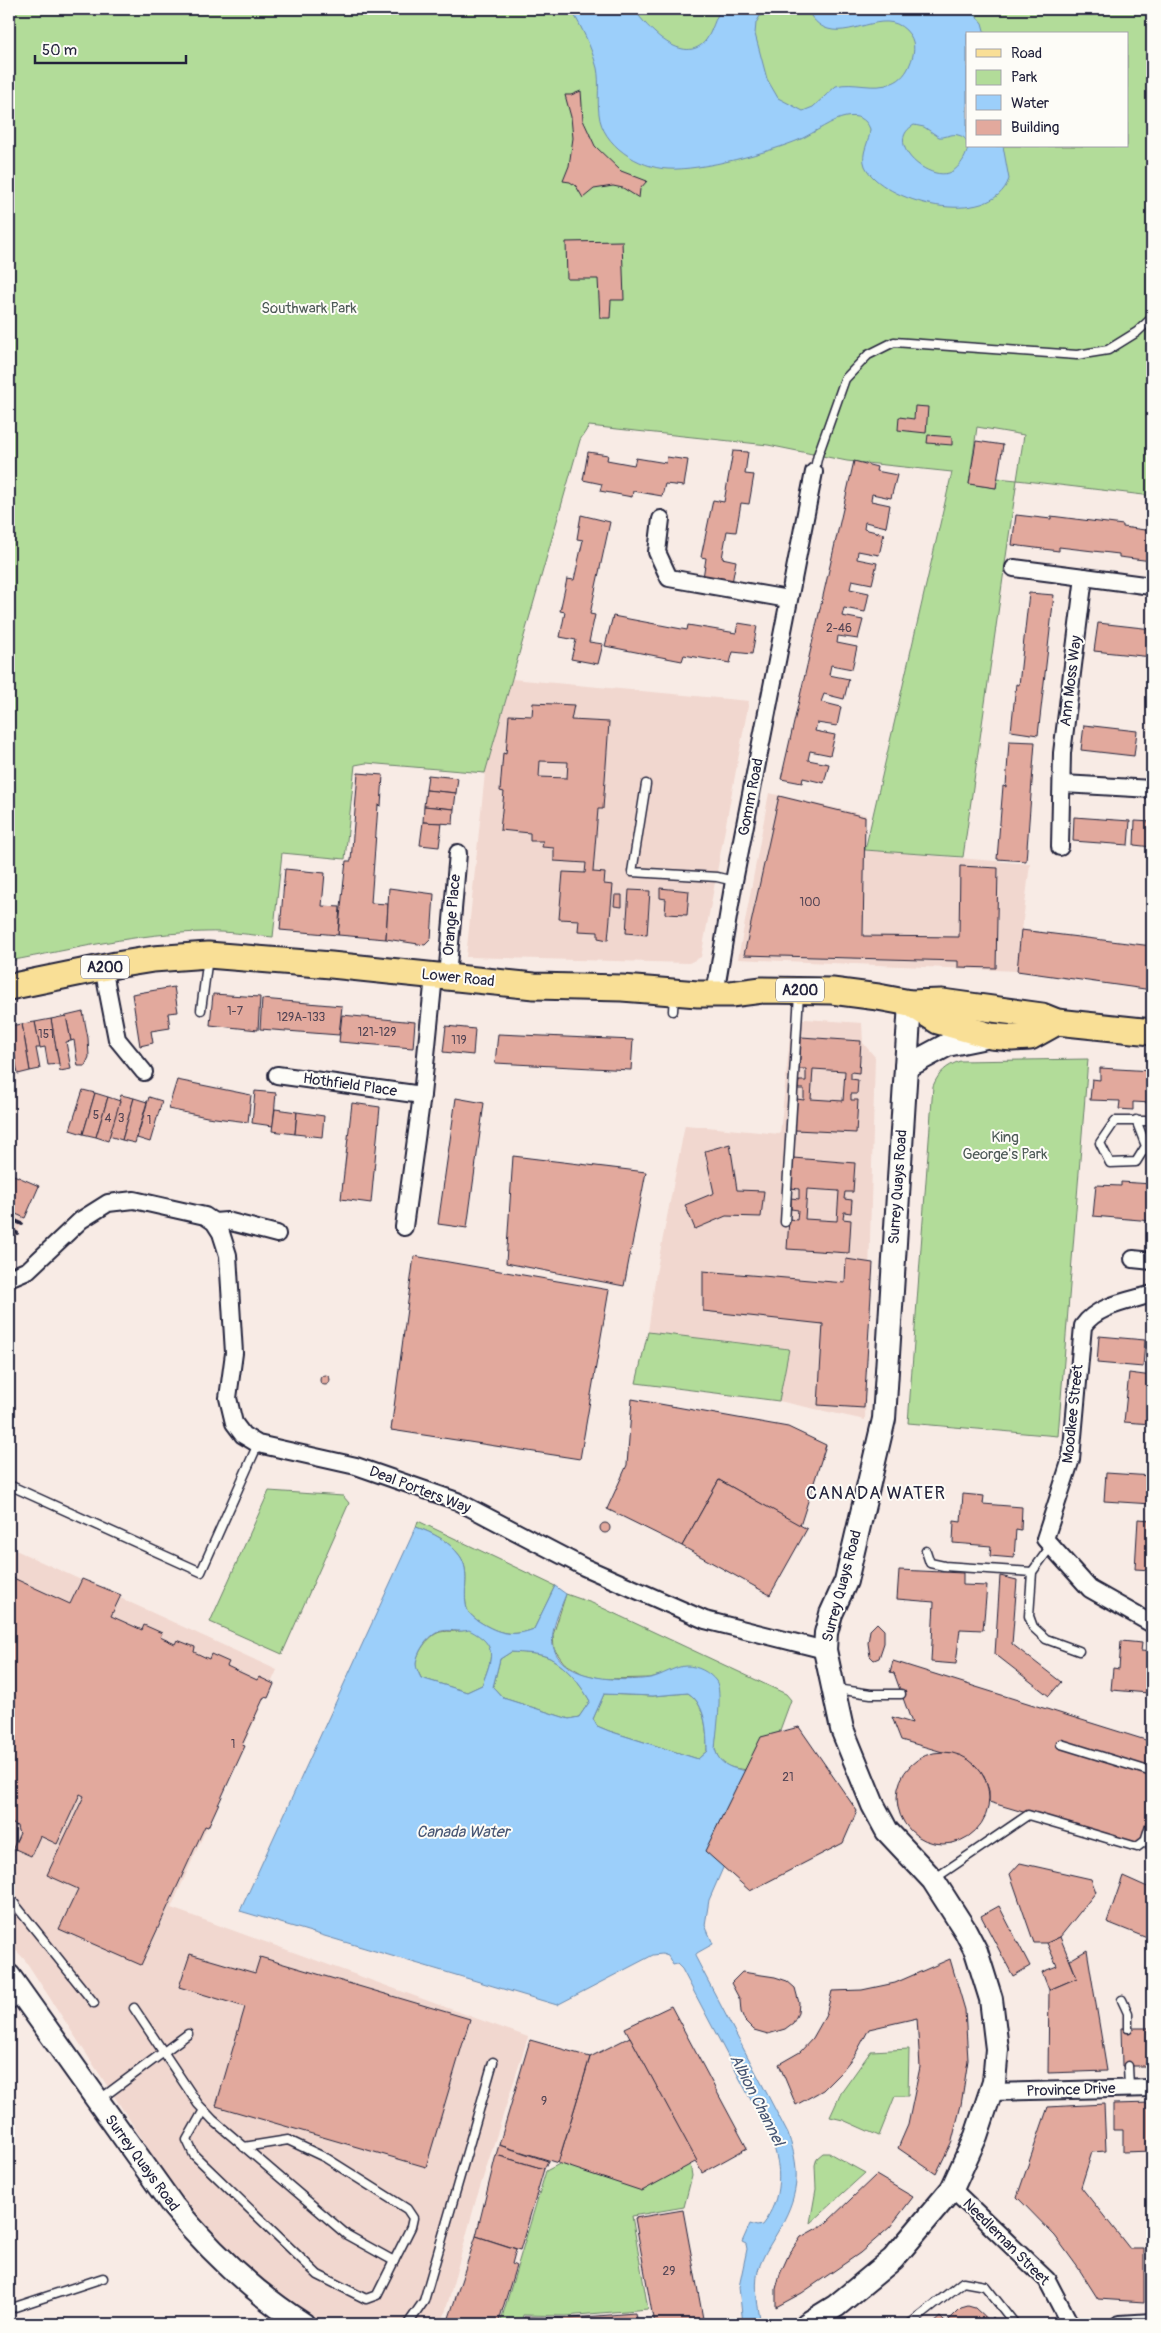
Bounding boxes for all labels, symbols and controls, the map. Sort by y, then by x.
scale bar [35,32,186,64]
legend [966,32,1128,148]
text: 50 m [42,41,77,60]
text: Road [1011,44,1042,63]
text: Park [1011,68,1038,87]
text: Water [1011,94,1050,113]
text: Building [1011,118,1059,137]
park label: Southwark Park [261,299,358,318]
house number: 2-46 [826,621,852,636]
street label: Ann Moss Way [1056,634,1086,728]
street label: Gomm Road [734,757,768,837]
street label: Orange Place [439,873,465,957]
house number: 100 [799,895,821,910]
road number: A200 [81,956,129,979]
street label: Lower Road [420,965,496,991]
road number: A200 [776,978,824,1002]
house number: 1-7 [227,1004,244,1019]
house number: 129A-133 [277,1010,326,1025]
house number: 121-129 [358,1025,396,1040]
house number: 151 [38,1027,54,1042]
house number: 119 [451,1033,467,1048]
street label: Hothfield Place [302,1069,399,1101]
house number: 5 [93,1108,99,1123]
house number: 4 [105,1111,112,1126]
house number: 3 [118,1111,125,1126]
house number: 1 [147,1113,151,1128]
park label: King George's Park [963,1128,1048,1164]
street label: Surrey Quays Road [885,1129,911,1245]
street label: Moodkee Street [1058,1363,1088,1464]
street label: Deal Porters Way [367,1462,474,1518]
district label: CANADA WATER [806,1482,946,1505]
street label: Surrey Quays Road [818,1528,866,1644]
house number: 1 [231,1737,235,1752]
house number: 21 [782,1770,794,1785]
water label: Canada Water [417,1822,512,1842]
water label: Albion Channel [725,2051,790,2151]
street label: Province Drive [1026,2079,1116,2101]
house number: 9 [541,2094,547,2109]
street label: Surrey Quays Road [101,2111,183,2215]
street label: Needleman Street [958,2194,1054,2290]
house number: 29 [663,2264,675,2279]

